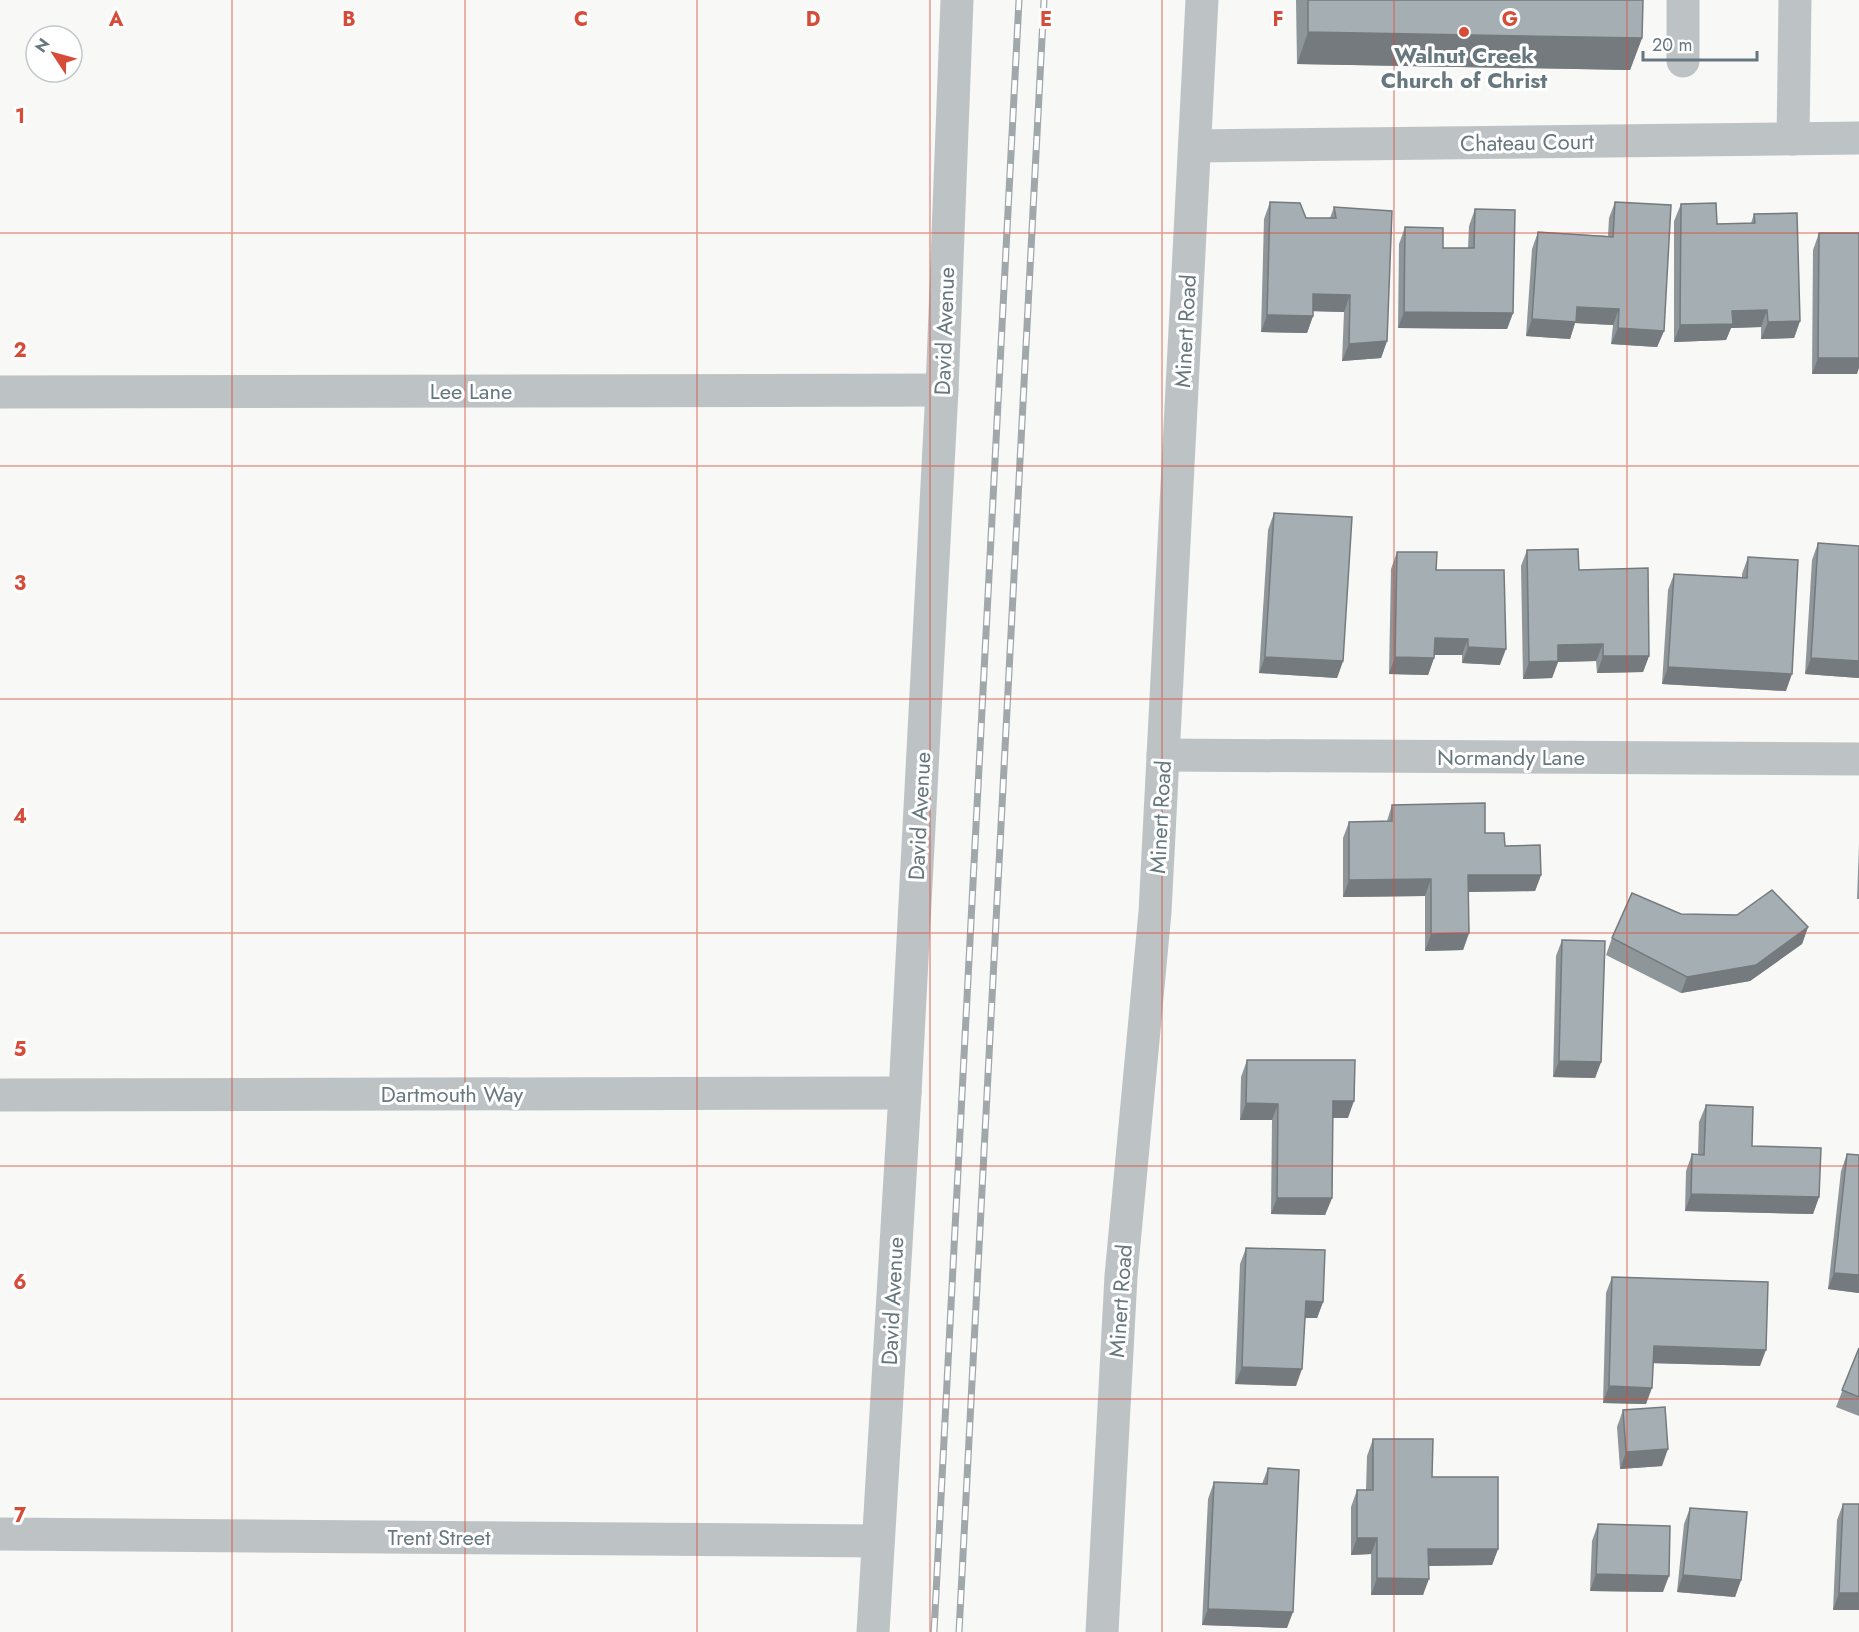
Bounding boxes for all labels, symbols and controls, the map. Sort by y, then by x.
text: A [108,5,124,34]
text: B [342,5,356,34]
text: C [574,5,588,34]
text: D [806,5,820,34]
text: E [1040,5,1052,34]
text: F [1272,5,1284,34]
text: G [1502,5,1518,34]
north arrow [24,24,84,84]
scale bar [1643,24,1757,62]
marker: Walnut Creek Church of Christ [1457,25,1471,39]
text: 20 m [1652,32,1692,58]
text: N [29,34,55,57]
place label: Walnut Creek Church of Christ [1381,39,1547,96]
text: 1 [15,102,25,131]
street label: Chateau Court [1460,125,1595,159]
street label: David Avenue [926,266,962,396]
street label: Minert Road [1166,274,1204,388]
text: 2 [13,336,27,365]
street label: Lee Lane [430,375,512,407]
text: 3 [14,569,26,598]
street label: Normandy Lane [1437,741,1585,773]
street label: David Avenue [900,751,938,881]
street label: Minert Road [1141,760,1179,874]
text: 4 [13,802,27,831]
text: 5 [14,1035,27,1064]
street label: Dartmouth Way [381,1078,523,1110]
street label: David Avenue [873,1236,911,1366]
street label: Minert Road [1100,1243,1140,1359]
text: 6 [13,1268,27,1297]
text: 7 [14,1501,27,1530]
street label: Trent Street [388,1521,491,1553]

